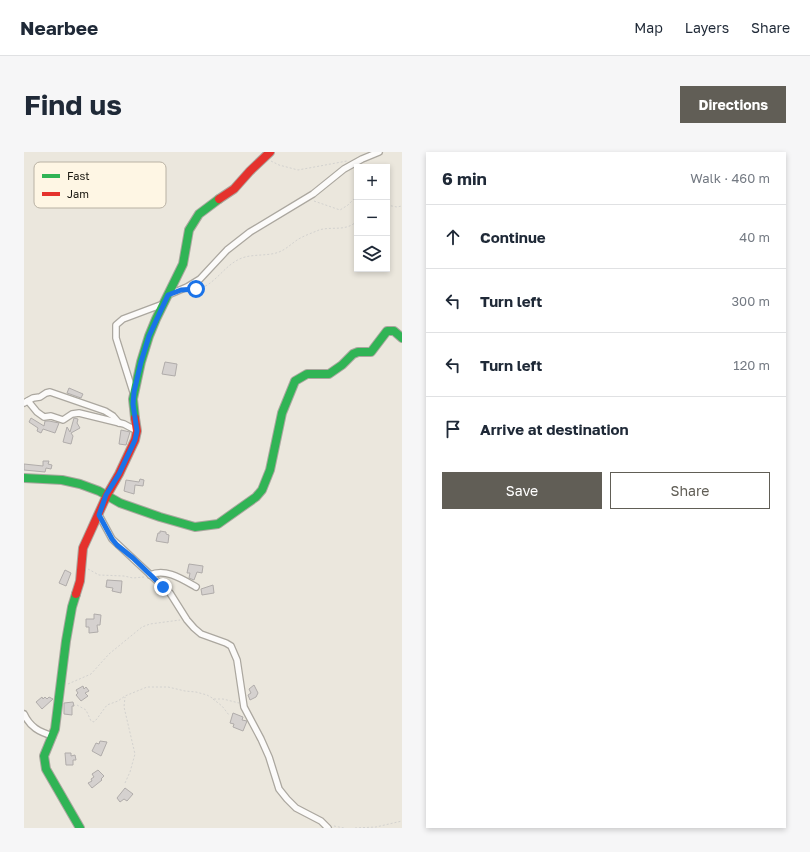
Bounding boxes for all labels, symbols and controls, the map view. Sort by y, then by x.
text: Nearbee [20,16,98,39]
text: Map [634,19,663,36]
text: Layers [685,19,729,36]
text: Share [751,19,790,36]
button: Directions [680,86,786,123]
text: Find us [24,88,122,121]
legend [34,162,166,208]
map controls [354,164,390,272]
button: + [354,164,390,200]
text: 6 min [442,168,487,189]
text: Fast [67,169,90,182]
text: Walk · 460 m [690,170,770,186]
text: Jam [67,187,89,200]
button: − [354,200,390,236]
icon: ahead [442,226,464,248]
text: Continue [480,228,546,246]
text: 40 m [739,229,770,245]
button: layers [354,236,390,272]
route start [187,280,205,298]
icon: left [442,290,464,312]
text: Turn left [480,292,542,310]
text: 300 m [732,293,770,309]
icon: left [442,354,464,376]
text: Turn left [480,356,542,374]
text: 120 m [733,357,770,373]
icon: arrive [442,418,464,440]
text: Arrive at destination [480,420,629,438]
button: Save [442,472,602,509]
button: Share [610,472,770,509]
route end [154,578,172,596]

